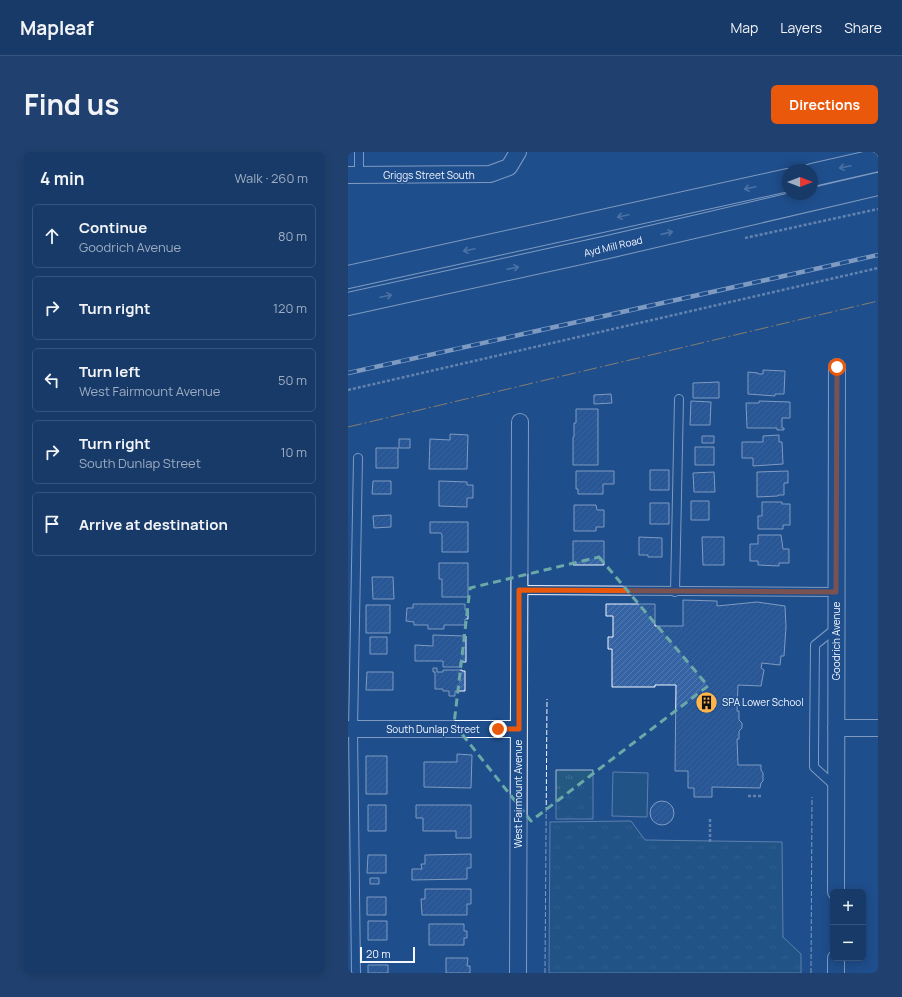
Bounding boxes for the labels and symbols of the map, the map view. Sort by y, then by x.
north arrow [782,164,818,200]
one-way arrow [839,164,852,172]
street label: Griggs Street South [383,168,475,182]
one-way arrow [744,185,757,193]
one-way arrow [617,213,630,221]
one-way arrow [661,229,674,237]
street label: Ayd Mill Road [582,232,644,260]
one-way arrow [463,247,476,255]
one-way arrow [506,264,519,272]
one-way arrow [379,291,392,299]
route start [828,358,846,376]
street label: Goodrich Avenue [829,602,843,680]
building icon: SPA Lower School [693,689,719,715]
place label: SPA Lower School [722,695,804,709]
route end [489,720,507,738]
street label: South Dunlap Street [386,722,480,736]
street label: West Fairmount Avenue [511,740,525,848]
scale bar [360,945,415,964]

